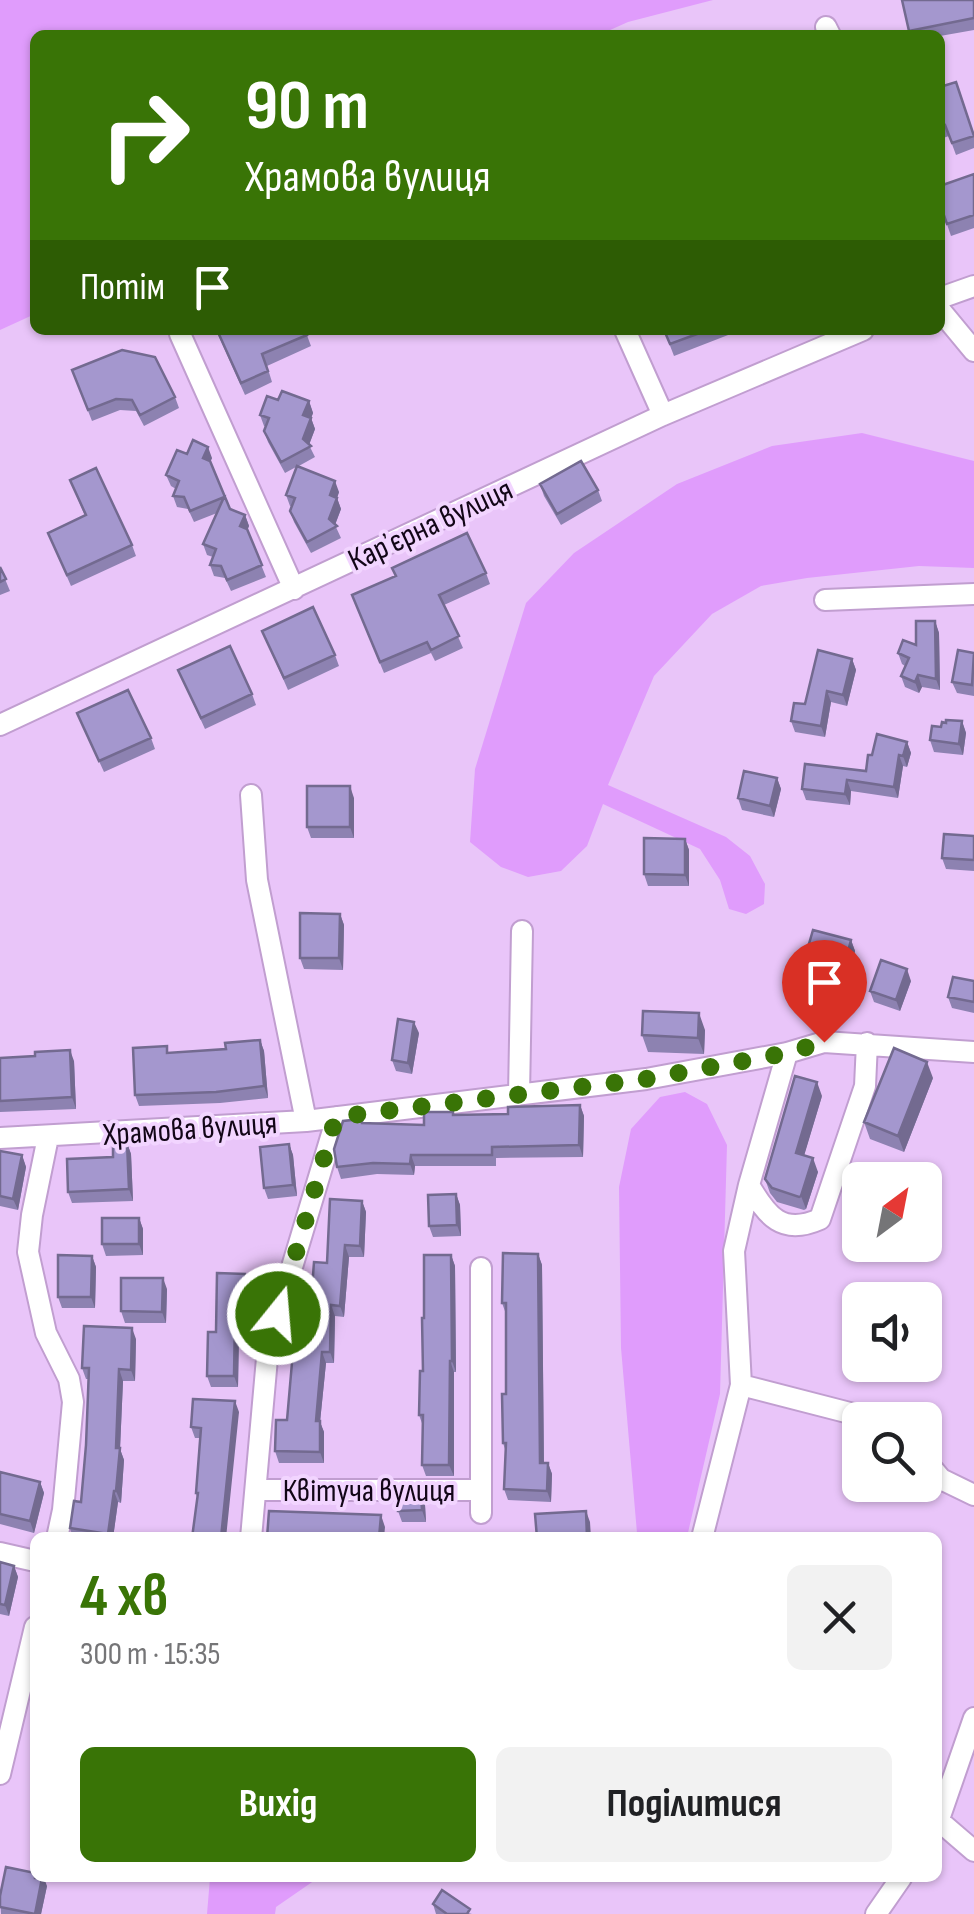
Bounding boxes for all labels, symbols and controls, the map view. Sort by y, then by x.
text: 90 m [245,65,369,149]
icon: right [80,70,210,200]
text: Храмова вулиця [245,150,491,205]
icon: arrive [185,260,240,315]
text: Потім [80,265,165,310]
street label: Карʼєрна вулиця [342,470,519,580]
pin [782,940,867,1043]
icon: arrive [797,955,852,1010]
street label: Храмова вулиця [101,1104,279,1155]
north arrow [842,1162,942,1262]
map controls [842,1162,942,1502]
position arrow [226,1262,330,1366]
button: sound [842,1282,942,1382]
button: search [842,1402,942,1502]
street label: Квітуча вулиця [283,1472,455,1511]
text: 4 хв [80,1561,168,1633]
button: close [787,1565,892,1670]
text: 300 m · 15:35 [80,1635,220,1674]
button: Вихід [80,1747,476,1862]
button: Поділитися [496,1747,892,1862]

